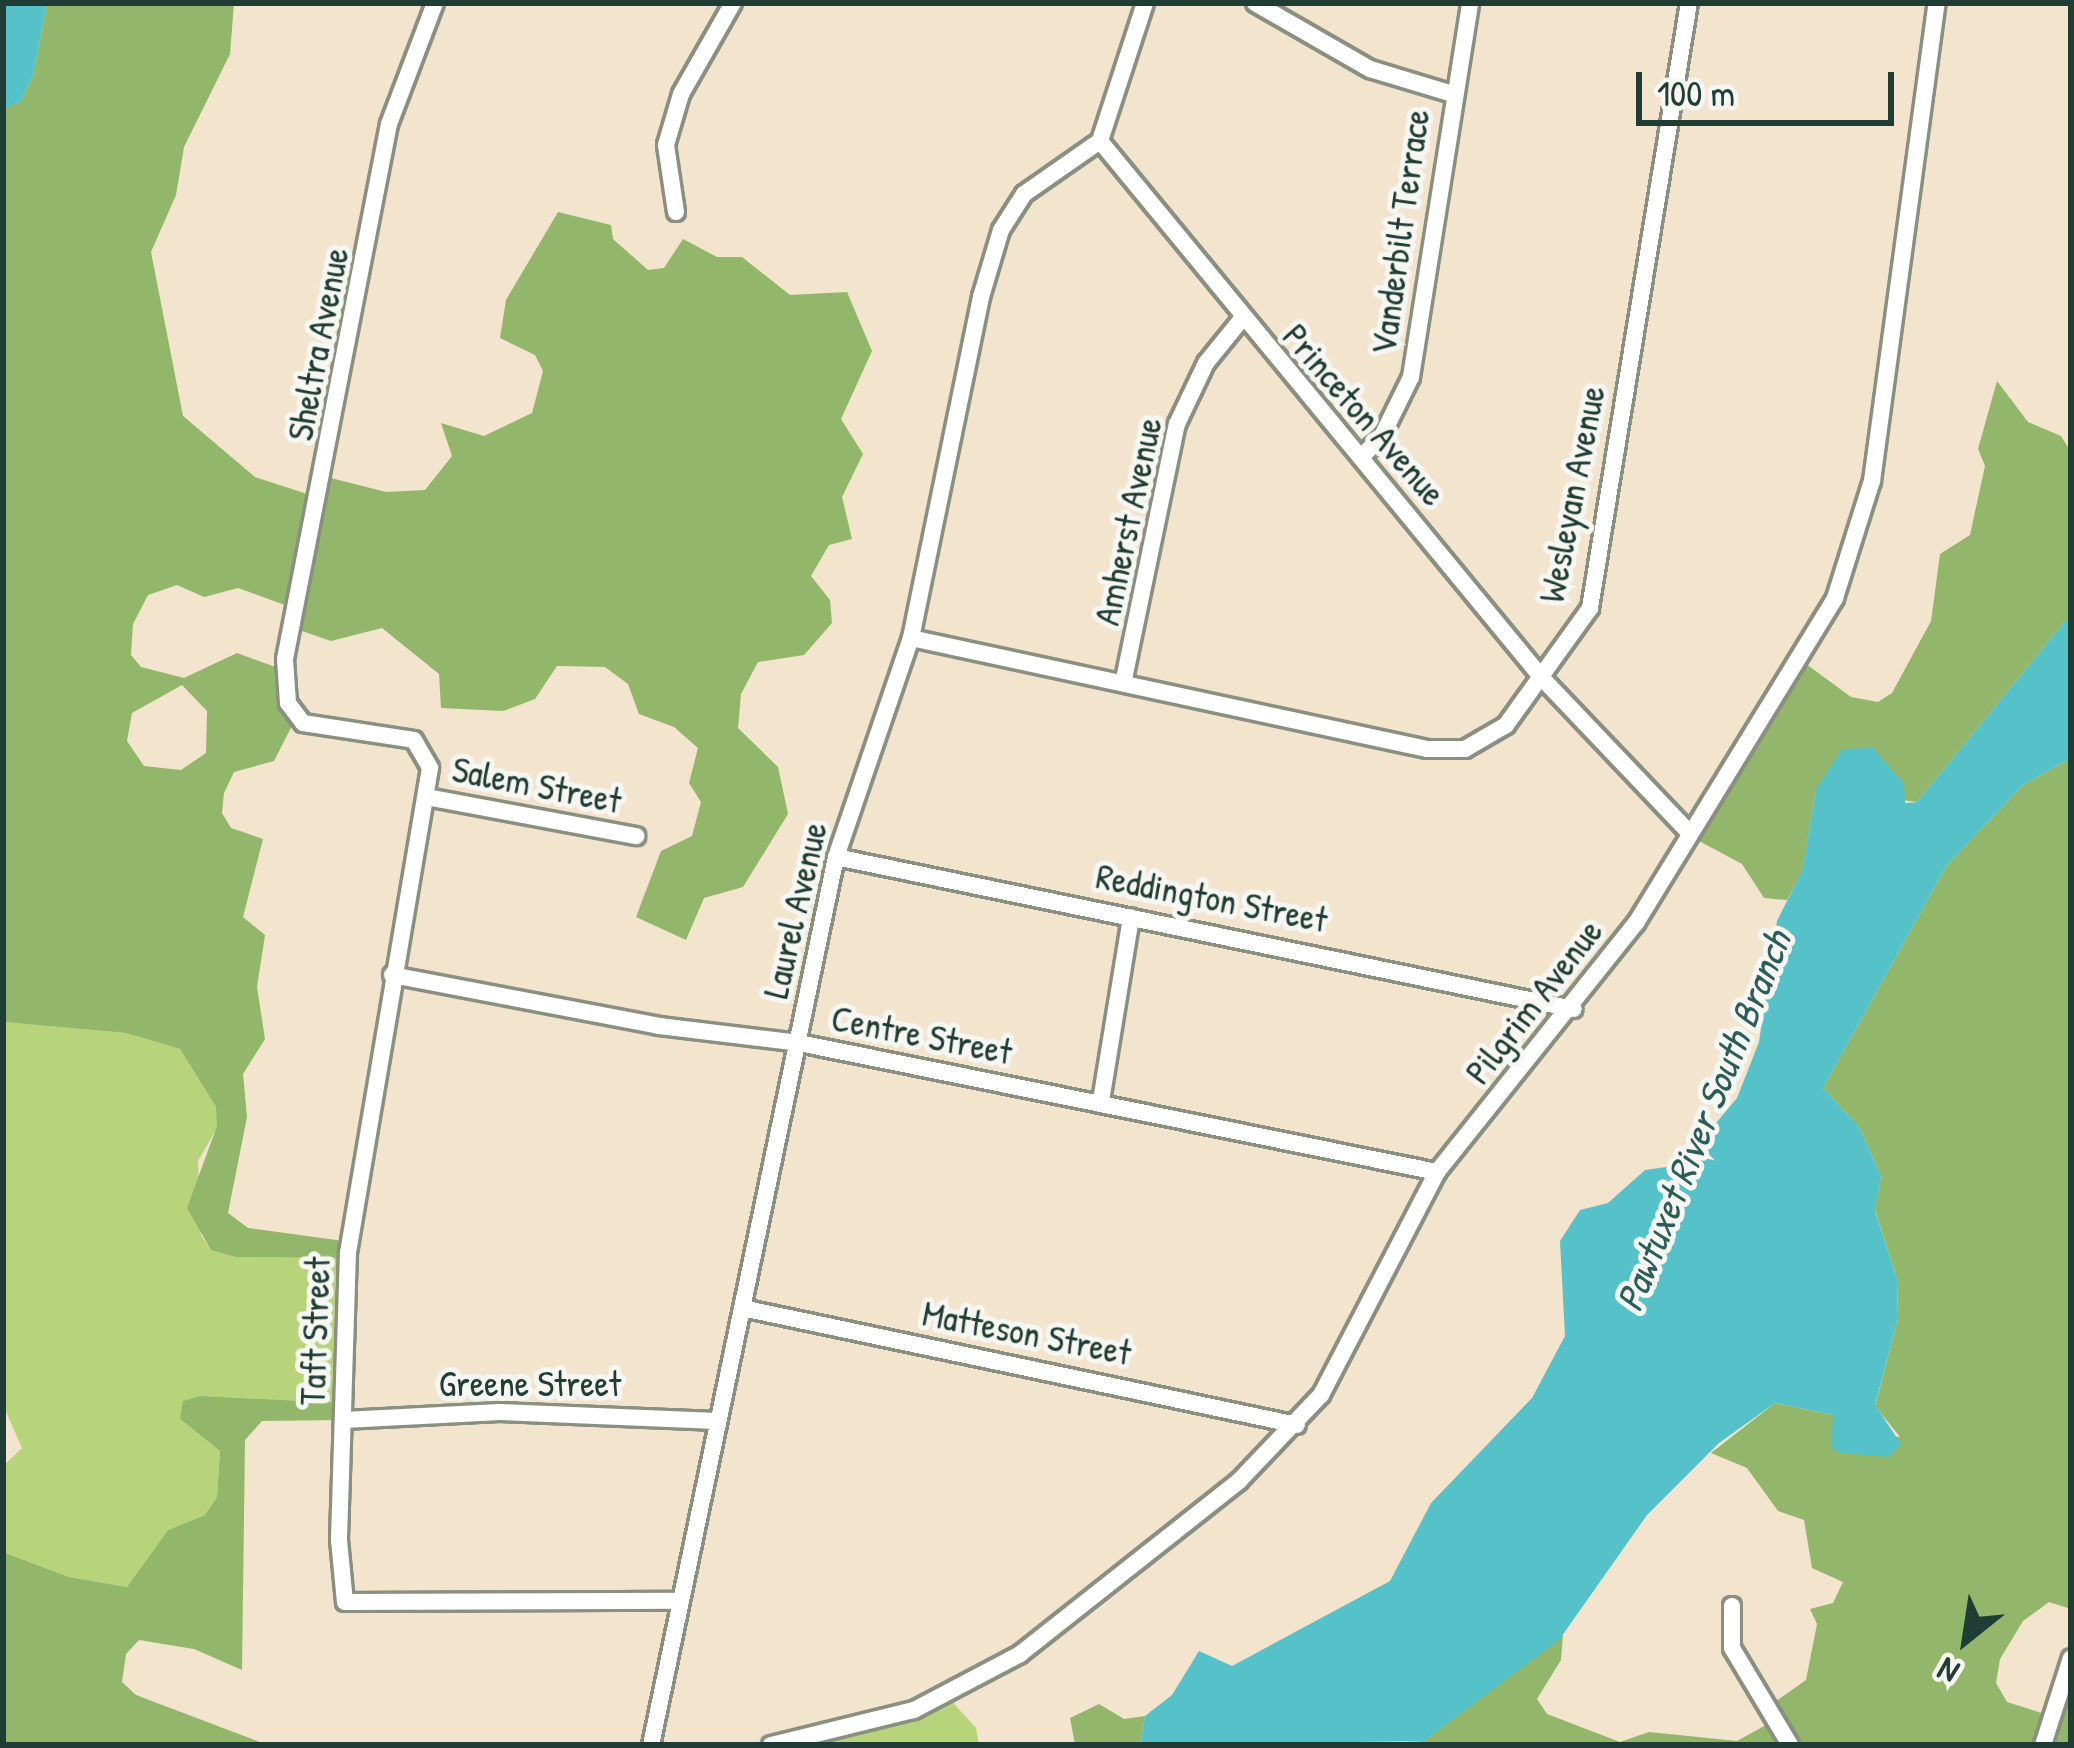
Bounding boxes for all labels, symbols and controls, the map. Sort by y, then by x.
scale bar [1642,48,1900,122]
text: 100 m [1657,68,1735,117]
street label: Vanderbilt Terrace [1360,107,1438,357]
street label: Sheltra Avenue [277,244,357,444]
street label: Princeton Avenue [1274,314,1456,514]
street label: Wesleyan Avenue [1529,382,1613,606]
street label: Amherst Avenue [1084,413,1170,629]
street label: Salem Street [449,746,625,822]
street label: Laurel Avenue [753,818,835,1002]
street label: Reddington Street [1093,853,1331,941]
street label: Pilgrim Avenue [1455,910,1611,1092]
water label: Pawtuxet River South Branch [1605,924,1801,1318]
street label: Centre Street [828,995,1016,1073]
street label: Taft Street [290,1256,338,1406]
street label: Matteson Street [919,1291,1135,1373]
street label: Greene Street [439,1361,621,1405]
north arrow [1906,1580,2026,1700]
text: N [1929,1648,1967,1695]

